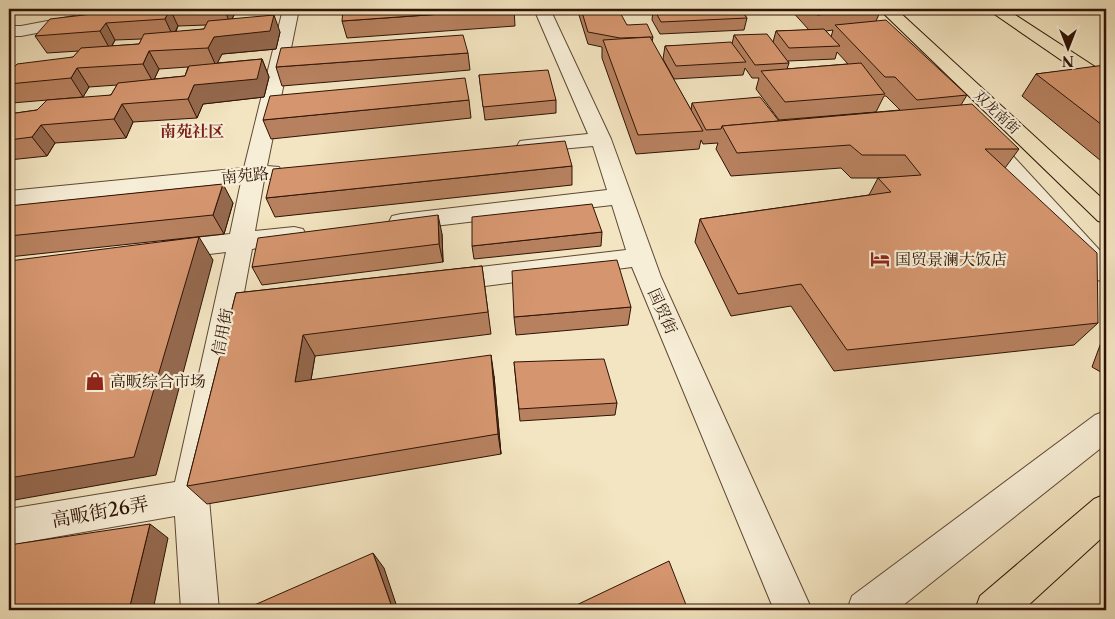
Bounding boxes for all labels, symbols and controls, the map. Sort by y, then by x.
north arrow [1042,22,1092,72]
text: N [1062,52,1074,70]
street label: 双龙南街 [970,86,1024,138]
district label: 南苑社区 [160,121,224,141]
street label: 南苑路 [220,163,270,187]
hotel icon: 国贸景澜大饭店 [869,248,891,270]
place label: 国贸景澜大饭店 [895,249,1007,269]
street label: 国贸街 [644,285,682,337]
street label: 信用街 [208,307,236,357]
shop icon: 高畈综合市场 [84,370,106,392]
place label: 高畈综合市场 [110,371,206,391]
street label: 高畈街26弄 [50,492,150,532]

